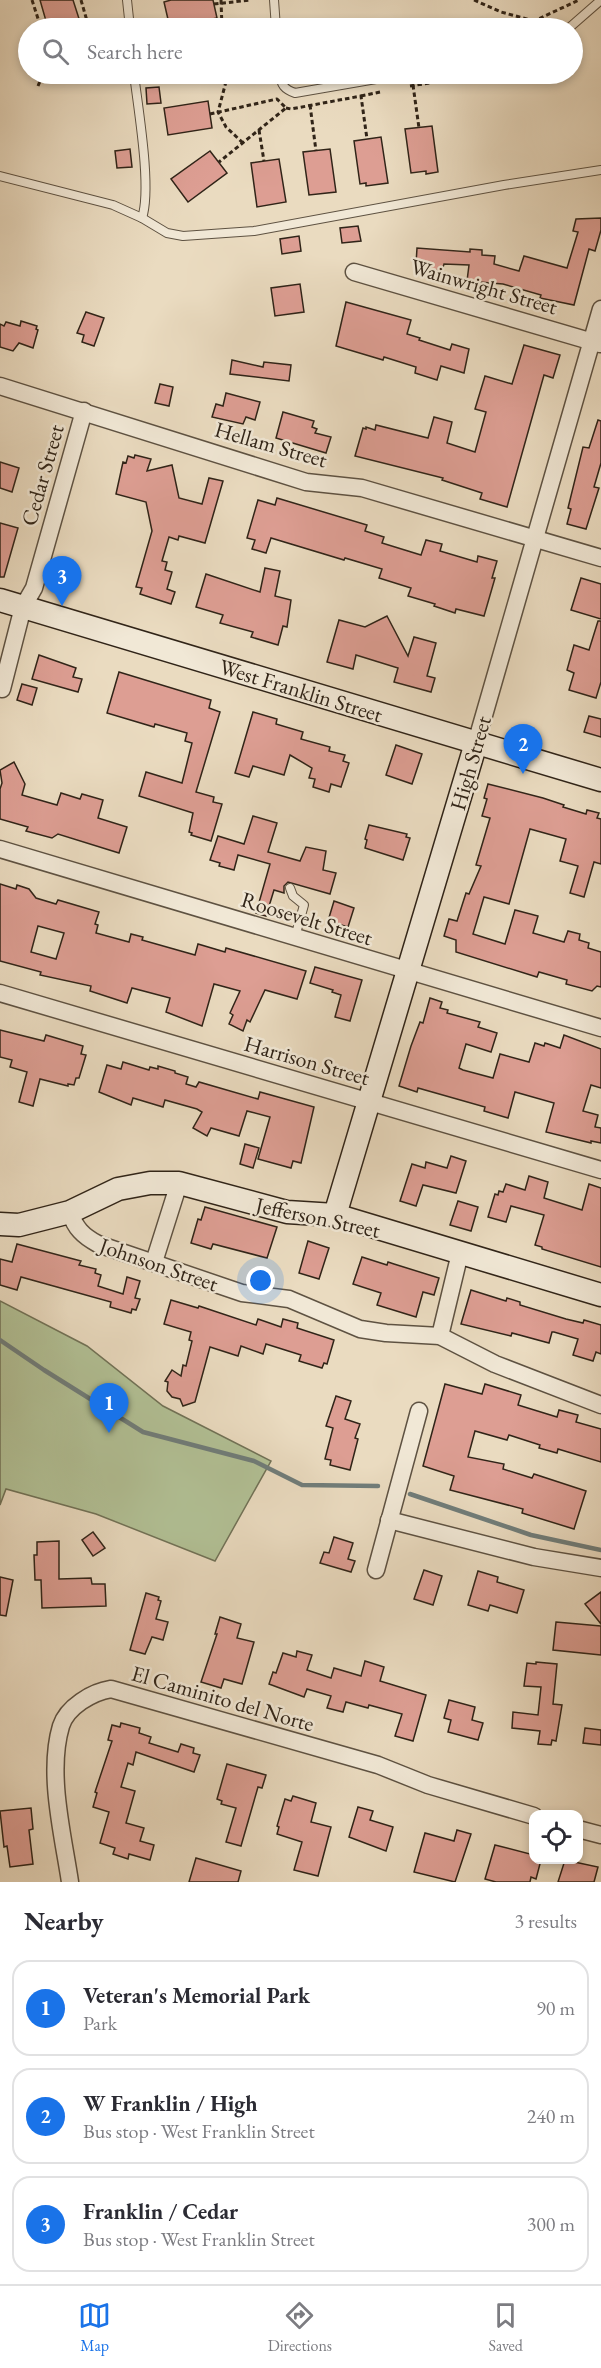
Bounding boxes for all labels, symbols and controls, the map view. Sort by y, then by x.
search box [18,18,583,84]
icon: search [39,35,72,68]
text: Search here [87,37,182,66]
street label: Wainwright Street [407,252,561,321]
street label: Hellam Street [211,415,331,474]
street label: Cedar Street [14,421,71,529]
pin: 3 [42,556,82,606]
street label: West Franklin Street [216,652,386,729]
street label: High Street [443,713,498,814]
pin: 2 [504,724,542,774]
street label: Roosevelt Street [238,885,376,952]
street label: Harrison Street [241,1029,373,1092]
street label: Jefferson Street [251,1190,383,1245]
street label: Johnson Street [94,1230,222,1298]
your location [246,1266,275,1295]
pin: 1 [90,1384,128,1433]
street label: El Caminito del Norte [128,1659,318,1739]
map controls [529,1810,583,1864]
button: locate [529,1810,583,1864]
text: Nearby [24,1904,104,1938]
text: 3 results [514,1908,577,1934]
text: Veteran's Memorial Park [83,1981,310,2010]
text: 1 [40,1995,51,2021]
text: 90 m [536,1995,575,2021]
text: Park [83,2010,117,2036]
text: W Franklin / High [83,2089,258,2118]
text: 2 [40,2103,51,2129]
text: 240 m [527,2103,575,2129]
text: Bus stop · West Franklin Street [83,2118,315,2144]
text: Franklin / Cedar [83,2197,238,2226]
text: 3 [40,2211,51,2237]
text: 300 m [527,2211,575,2237]
text: Bus stop · West Franklin Street [83,2226,315,2252]
tab: Map [78,2299,111,2356]
tab: Directions [268,2299,332,2356]
tab: Saved [488,2299,523,2356]

